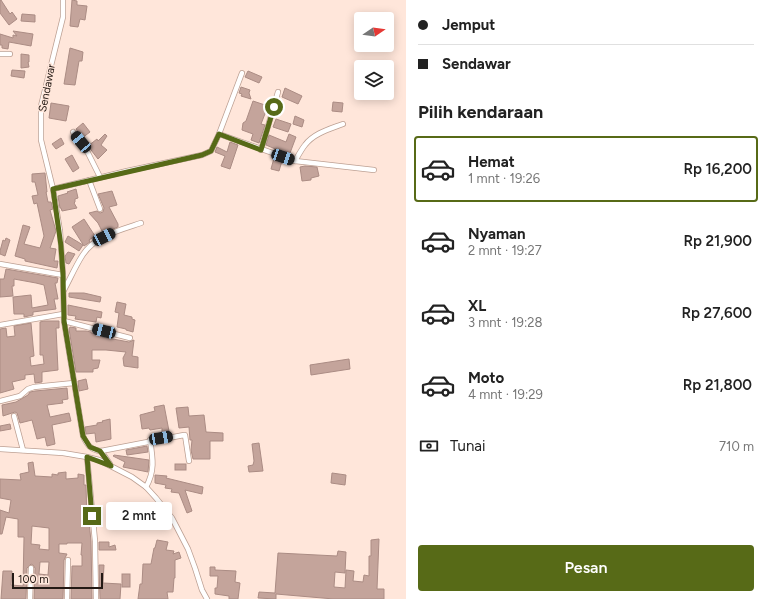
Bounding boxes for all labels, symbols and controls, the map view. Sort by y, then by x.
north arrow [354,12,394,52]
map controls [354,12,394,100]
text: Jemput [442,16,495,34]
text: Sendawar [442,55,511,73]
button: layers [354,60,394,100]
street label: Sendawar [36,63,58,113]
route start [265,98,283,116]
text: Pilih kendaraan [418,101,543,123]
car [69,129,93,155]
car [270,147,296,167]
icon: car [420,151,456,187]
text: Hemat [468,153,515,171]
text: Rp 16,200 [683,160,752,178]
text: 1 mnt · 19:26 [468,171,540,186]
icon: car [420,223,456,259]
text: Nyaman [468,225,526,243]
car [91,226,117,248]
text: Rp 21,900 [683,232,752,250]
text: 2 mnt · 19:27 [468,243,542,258]
icon: car [420,295,456,331]
text: XL [468,297,486,315]
text: Rp 27,600 [681,304,752,322]
text: 3 mnt · 19:28 [468,315,543,330]
car [91,322,117,340]
icon: car [420,367,456,403]
text: Moto [468,369,504,387]
text: Rp 21,800 [683,376,752,394]
text: 4 mnt · 19:29 [468,387,543,402]
car [148,430,174,446]
icon: cash [418,435,440,457]
text: Tunai [450,437,485,455]
text: 710 m [719,439,754,454]
callout: 2 mnt [106,502,172,530]
route end [83,507,101,525]
text: 2 mnt [122,508,156,523]
button: Pesan [418,545,754,591]
scale bar [12,571,103,590]
text: 100 m [18,573,49,586]

